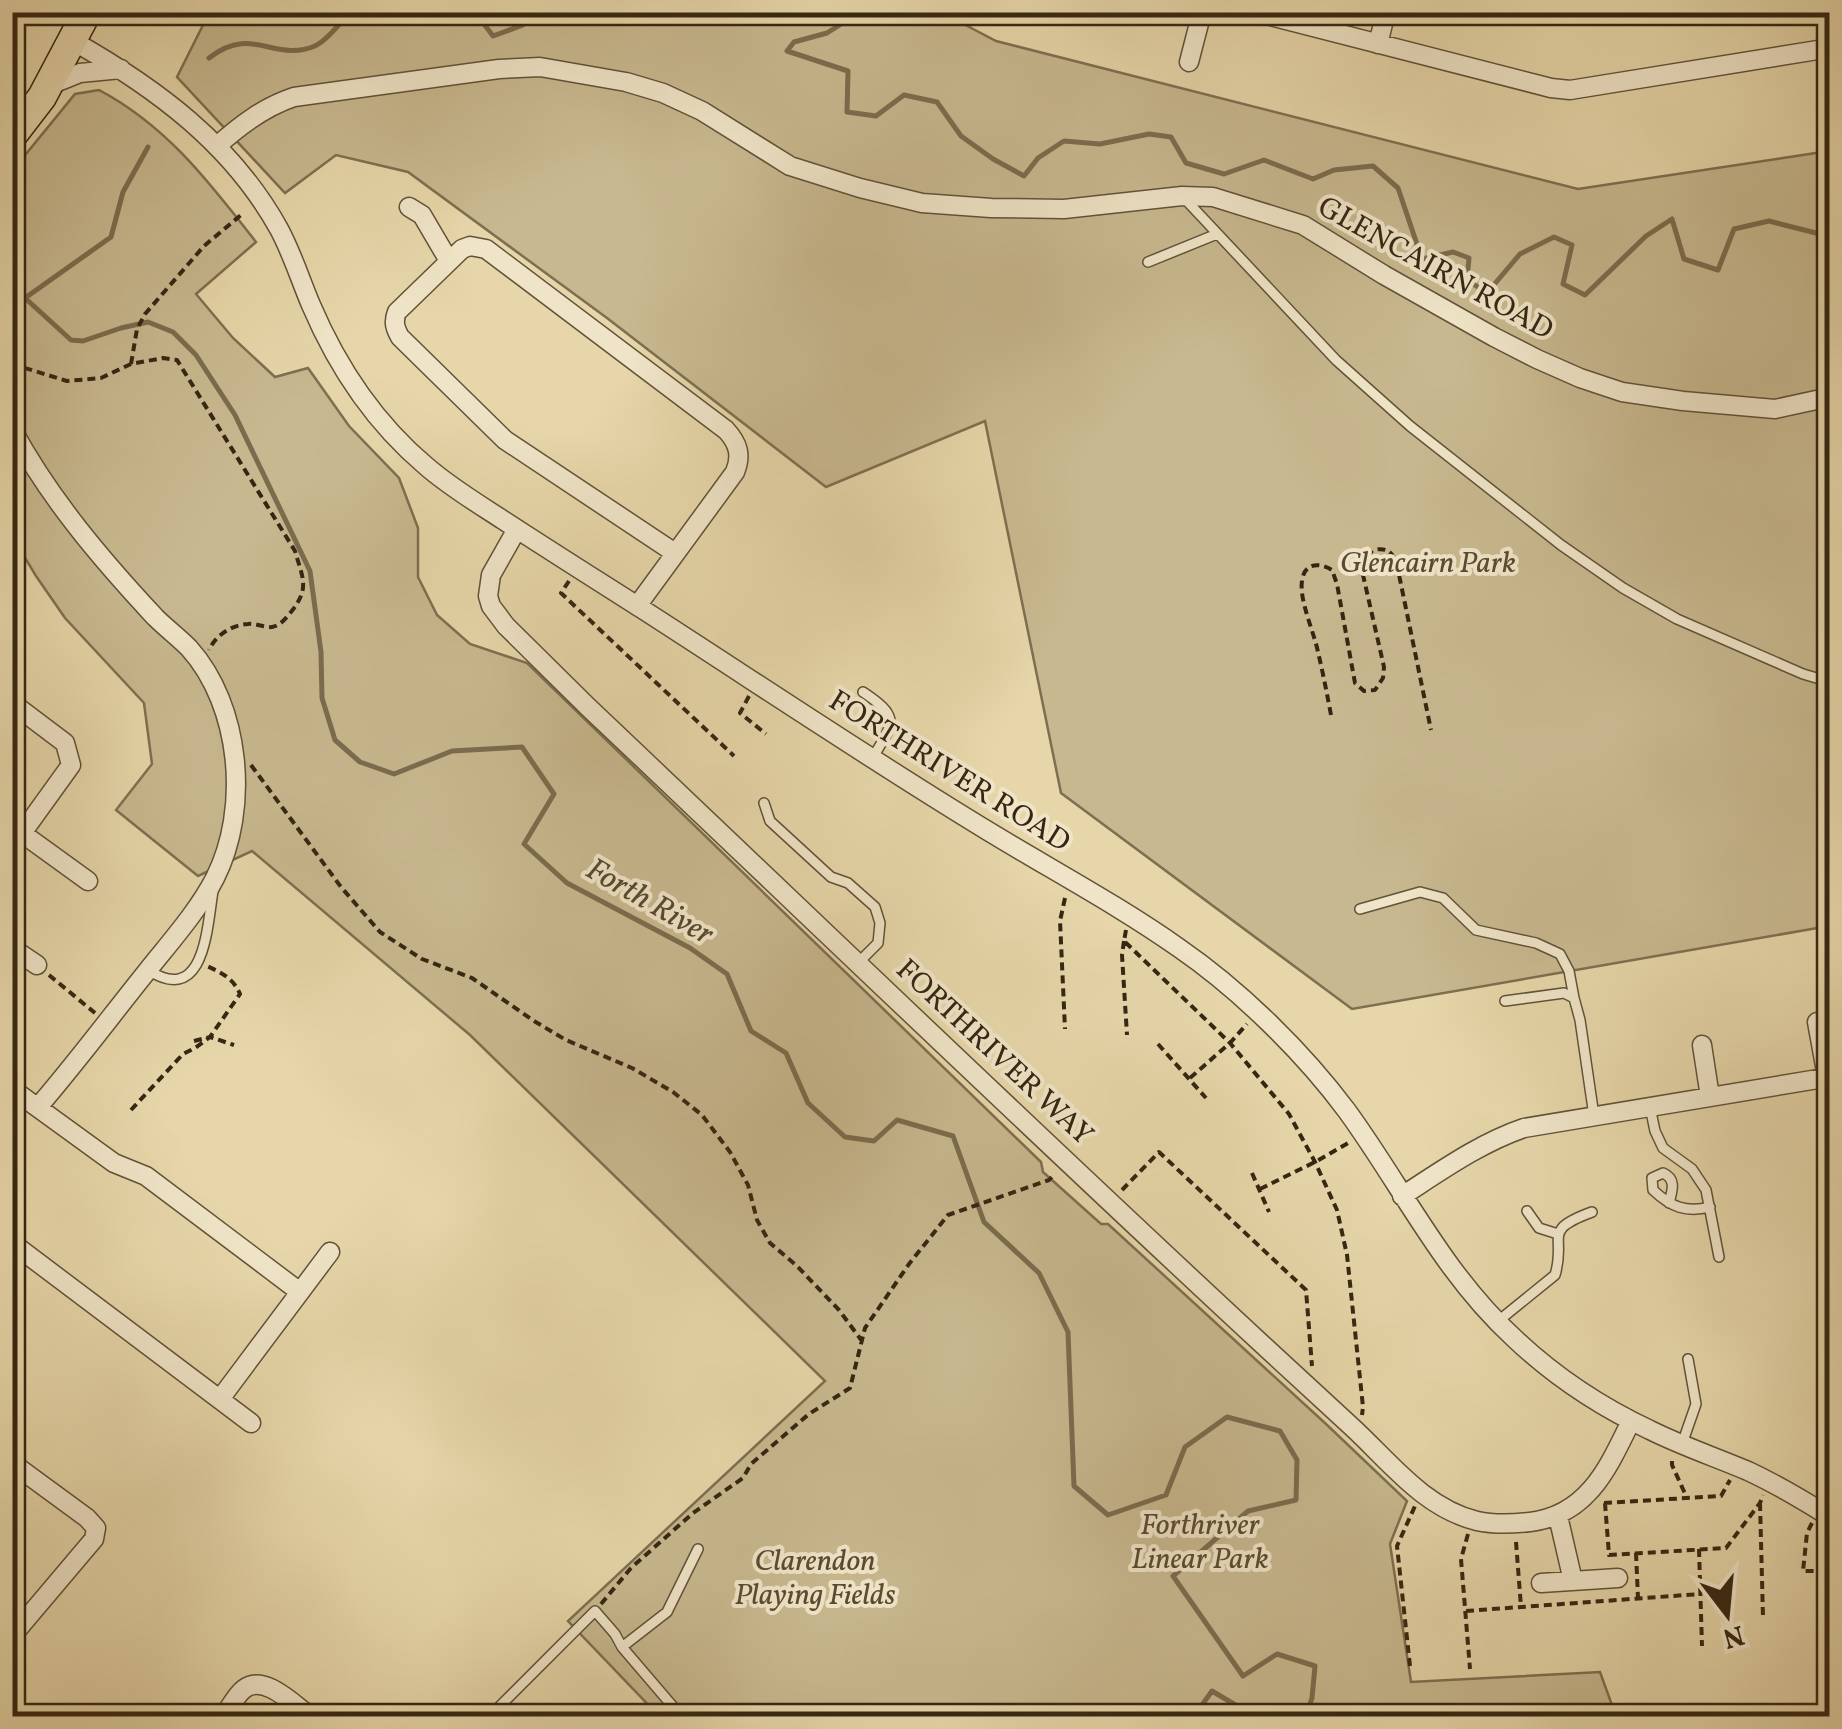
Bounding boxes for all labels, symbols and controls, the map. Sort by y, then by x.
street label: GLENCAIRN ROAD [1310,187,1560,351]
park label: Glencairn Park [1340,543,1516,585]
street label: FORTHRIVER ROAD [820,681,1078,863]
water label: Forth River [577,849,722,958]
street label: FORTHRIVER WAY [886,950,1102,1156]
park label: Forthriver Linear Park [1131,1505,1269,1581]
park label: Clarendon Playing Fields [735,1541,895,1617]
north arrow [1677,1564,1777,1664]
text: N [1718,1614,1748,1657]

